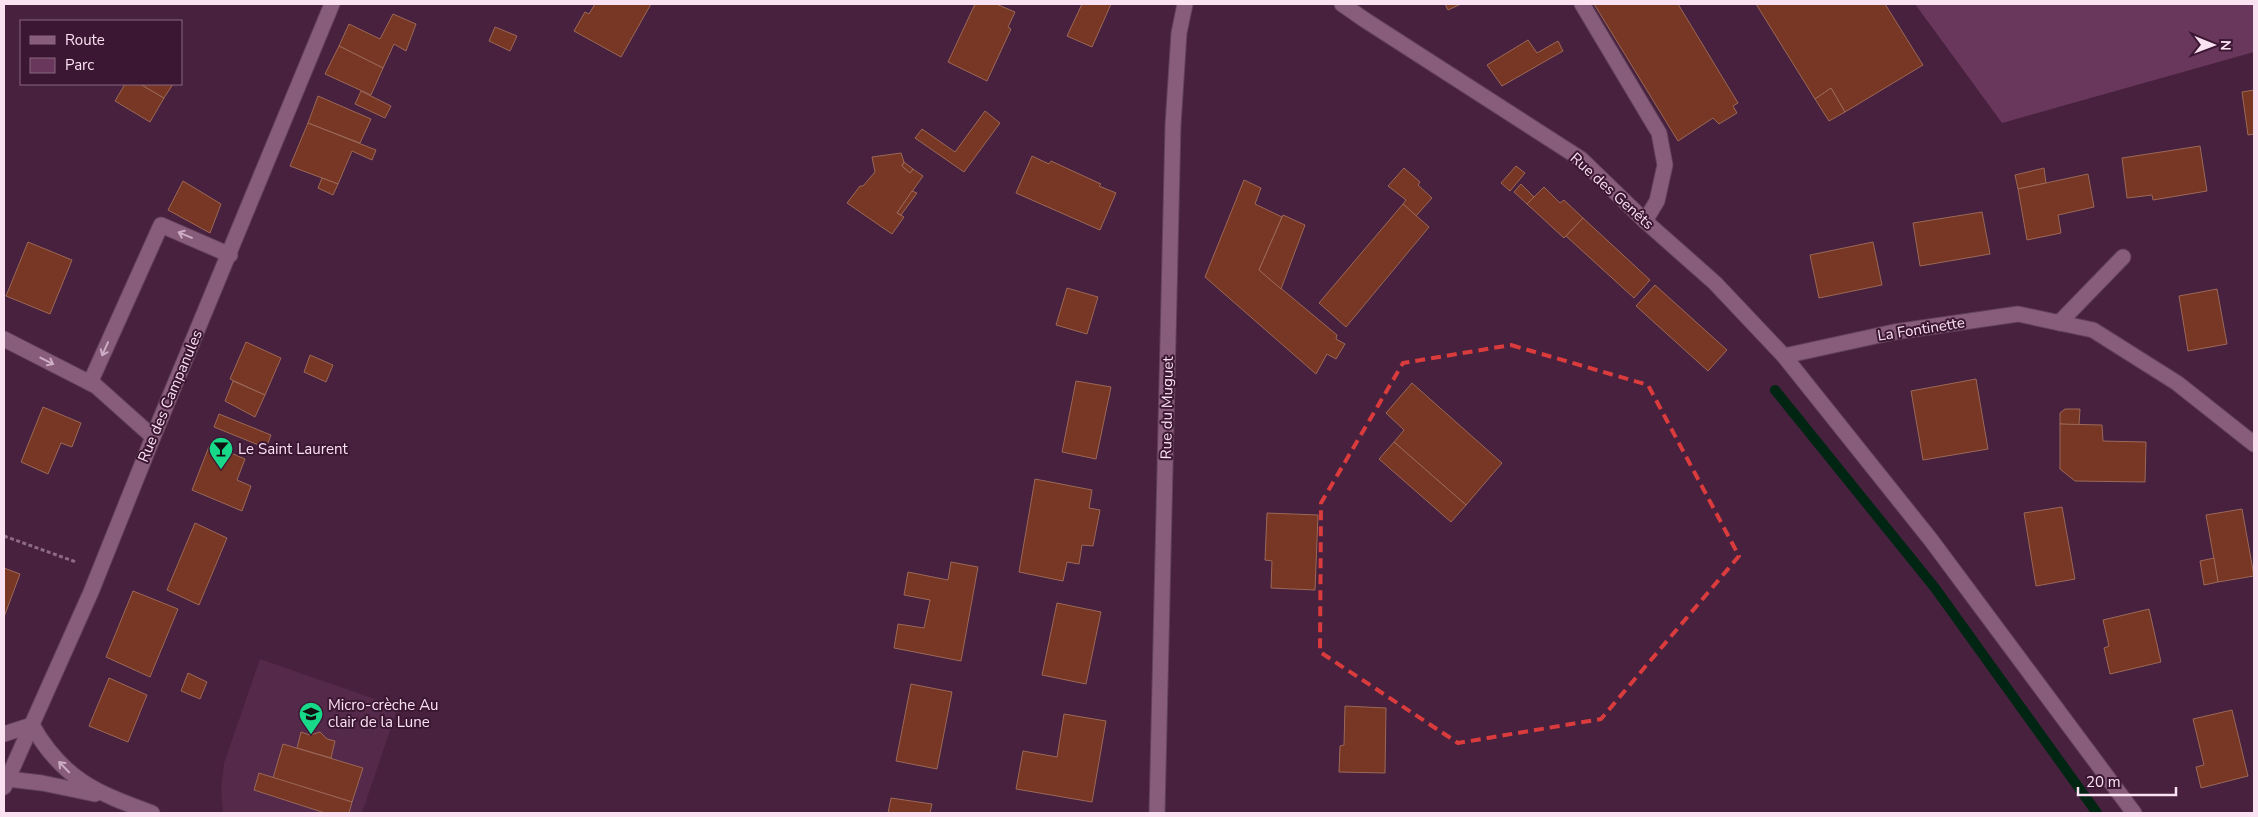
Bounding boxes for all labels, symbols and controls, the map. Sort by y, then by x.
legend [20,20,182,85]
north arrow [2188,20,2238,70]
text: Route [65,30,105,50]
text: N [2216,40,2235,51]
text: Parc [65,55,94,75]
street label: Rue des Genêts [1566,148,1658,234]
one-way arrow [178,230,193,240]
street label: La Fontinette [1876,312,1966,346]
street label: Rue des Campanules [133,327,207,465]
one-way arrow [100,341,110,356]
street label: Rue du Muguet [1156,356,1178,460]
one-way arrow [39,357,54,366]
bar icon: Le Saint Laurent [208,436,234,470]
place label: Le Saint Laurent [238,439,348,459]
place label: Micro-crèche Au clair de la Lune [328,695,439,732]
school or university icon: Micro-crèche Au clair de la Lune [298,701,324,735]
one-way arrow [58,761,70,774]
scale bar [2078,764,2176,796]
text: 20 m [2086,772,2121,792]

